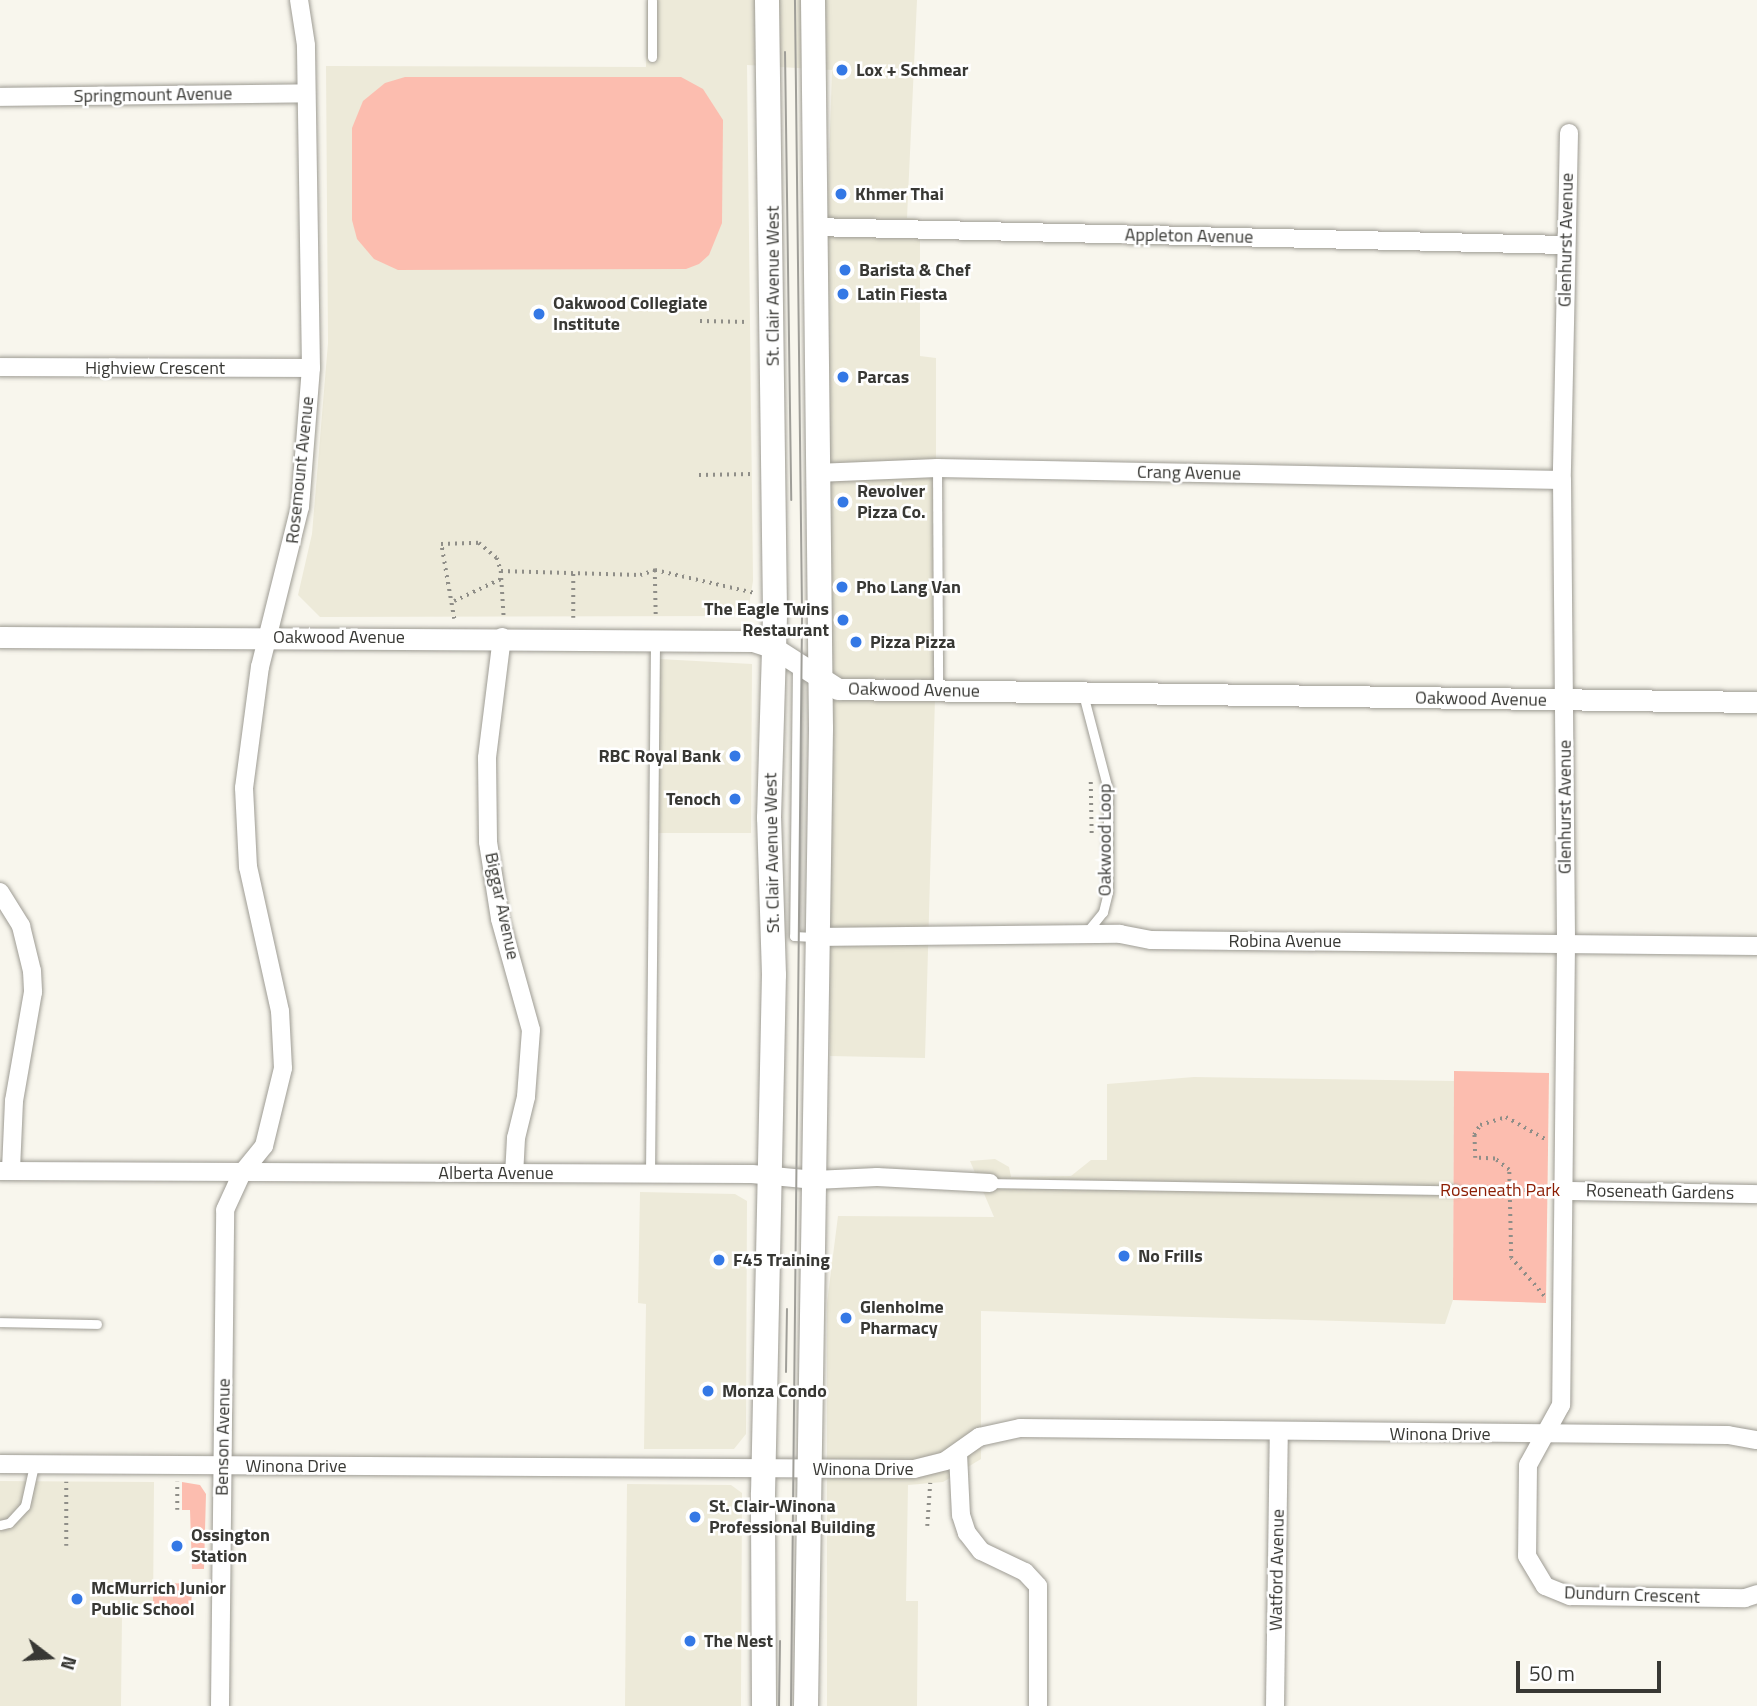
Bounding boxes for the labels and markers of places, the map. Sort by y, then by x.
place label: Lox + Schmear [856,59,968,81]
marker: Lox + Schmear [834,62,850,78]
place label: Khmer Thai [855,183,944,205]
marker: Khmer Thai [833,186,849,202]
place label: Barista & Chef [859,259,971,281]
marker: Barista & Chef [837,262,853,278]
place label: Latin Fiesta [857,283,947,305]
marker: Latin Fiesta [835,286,851,302]
place label: Oakwood Collegiate Institute [553,293,707,336]
marker: Oakwood Collegiate Institute [531,306,547,322]
place label: Parcas [857,366,909,388]
marker: Parcas [835,369,851,385]
place label: Revolver Pizza Co. [857,481,926,524]
marker: Revolver Pizza Co. [835,494,851,510]
place label: Pho Lang Van [856,576,961,598]
marker: Pho Lang Van [834,579,850,595]
place label: The Eagle Twins Restaurant [704,599,829,642]
marker: The Eagle Twins Restaurant [835,612,851,628]
place label: Pizza Pizza [870,631,956,653]
marker: Pizza Pizza [848,634,864,650]
place label: RBC Royal Bank [598,745,721,767]
marker: RBC Royal Bank [727,748,743,764]
place label: Tenoch [666,788,721,810]
marker: Tenoch [727,791,743,807]
place label: No Frills [1138,1245,1203,1267]
marker: No Frills [1116,1248,1132,1264]
place label: F45 Training [733,1249,830,1271]
marker: F45 Training [711,1252,727,1268]
place label: Glenholme Pharmacy [860,1297,944,1340]
marker: Glenholme Pharmacy [838,1310,854,1326]
place label: Monza Condo [722,1380,827,1402]
marker: Monza Condo [700,1383,716,1399]
place label: St. Clair-Winona Professional Building [709,1496,875,1538]
marker: St. Clair-Winona Professional Building [687,1509,703,1525]
place label: Ossington Station [191,1525,270,1568]
marker: Ossington Station [169,1538,185,1554]
place label: McMurrich Junior Public School [91,1578,226,1620]
marker: McMurrich Junior Public School [69,1591,85,1607]
place label: The Nest [704,1630,773,1652]
marker: The Nest [682,1633,698,1649]

